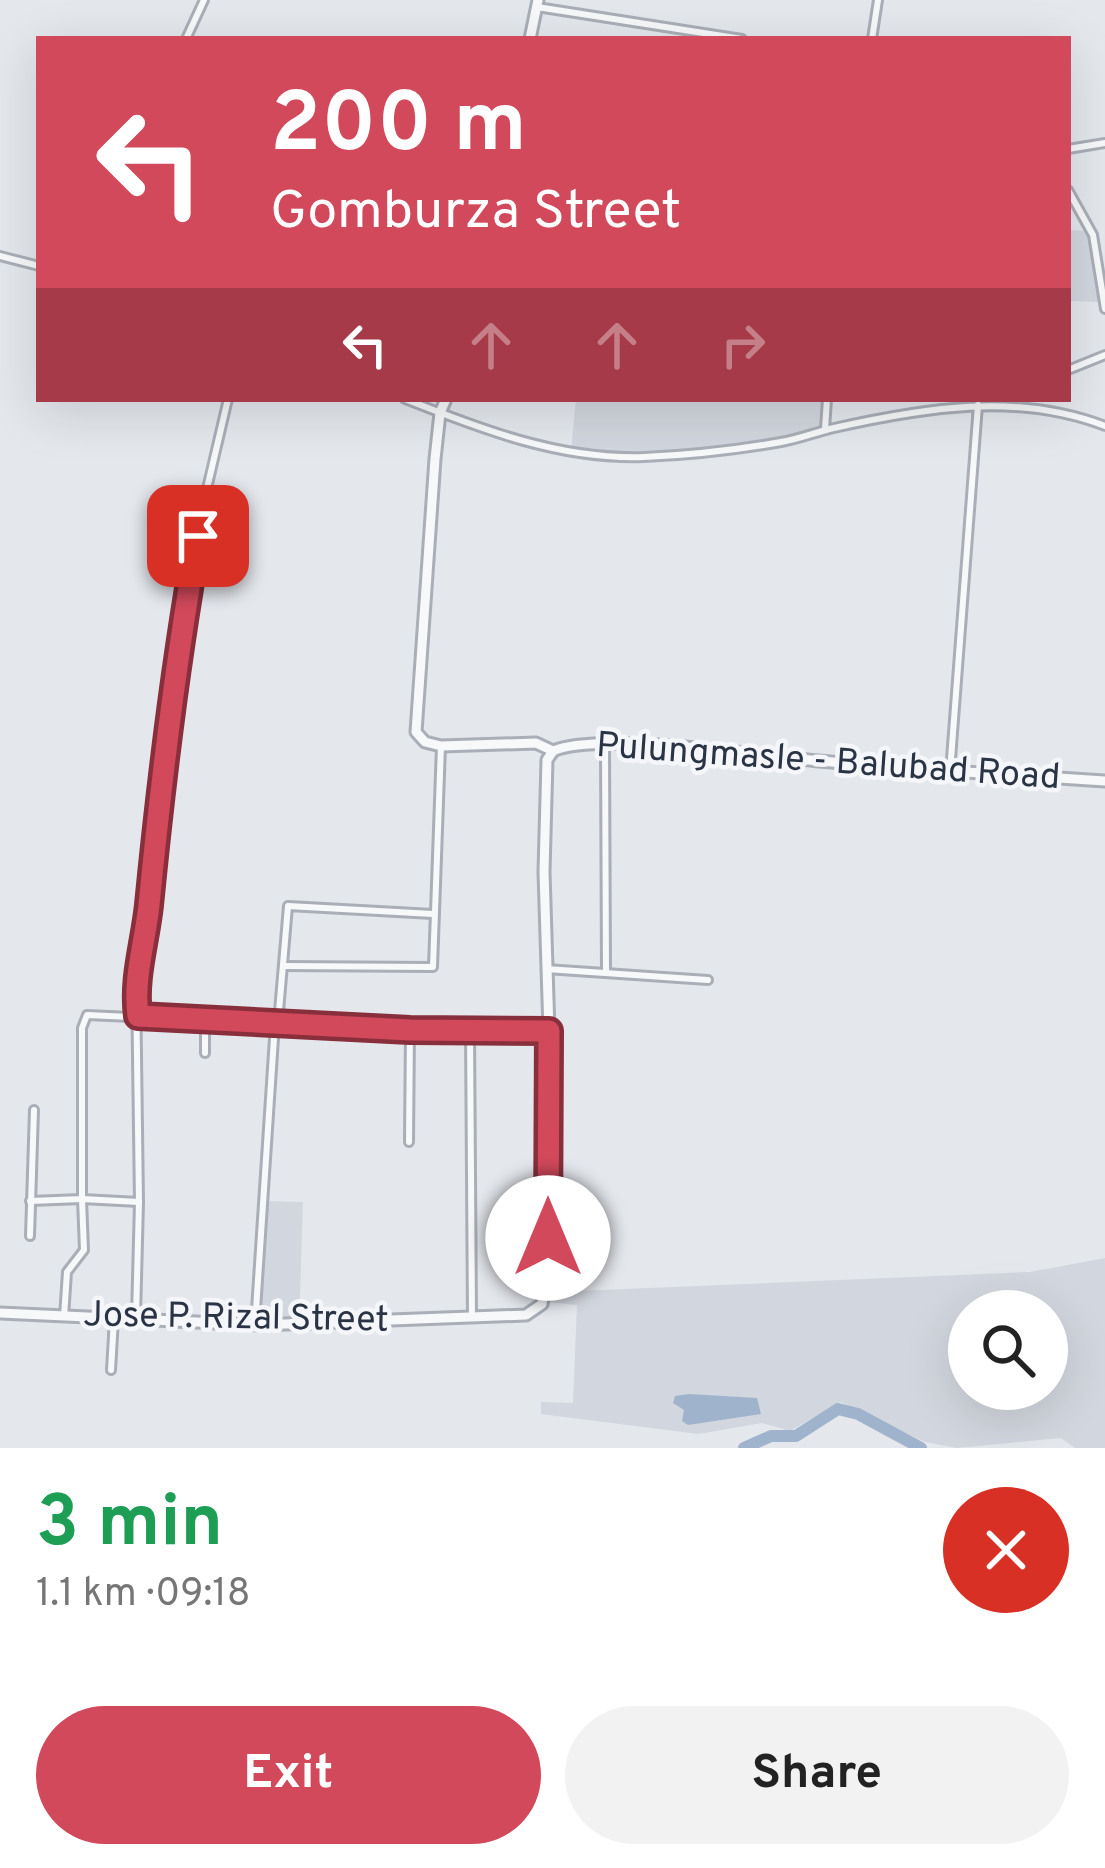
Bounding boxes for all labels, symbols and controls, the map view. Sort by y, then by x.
text: 200 m [270,75,527,181]
icon: left [72,84,228,240]
text: Gomburza Street [270,179,681,248]
icon: left [332,312,398,378]
icon: ahead [458,312,524,378]
icon: ahead [584,312,650,378]
icon: right [710,312,776,378]
pin [147,485,249,587]
icon: arrive [165,503,231,569]
street label: Pulungmasle - Balubad Road [594,724,1062,802]
position arrow [485,1175,611,1301]
map controls [948,1290,1068,1410]
button: search [948,1290,1068,1410]
street label: Jose P. Rizal Street [83,1293,389,1345]
text: 3 min [36,1480,223,1572]
button: close [943,1487,1069,1613]
text: 1.1 km · 09:18 [36,1571,251,1620]
button: Exit [36,1706,541,1844]
button: Share [565,1706,1069,1844]

